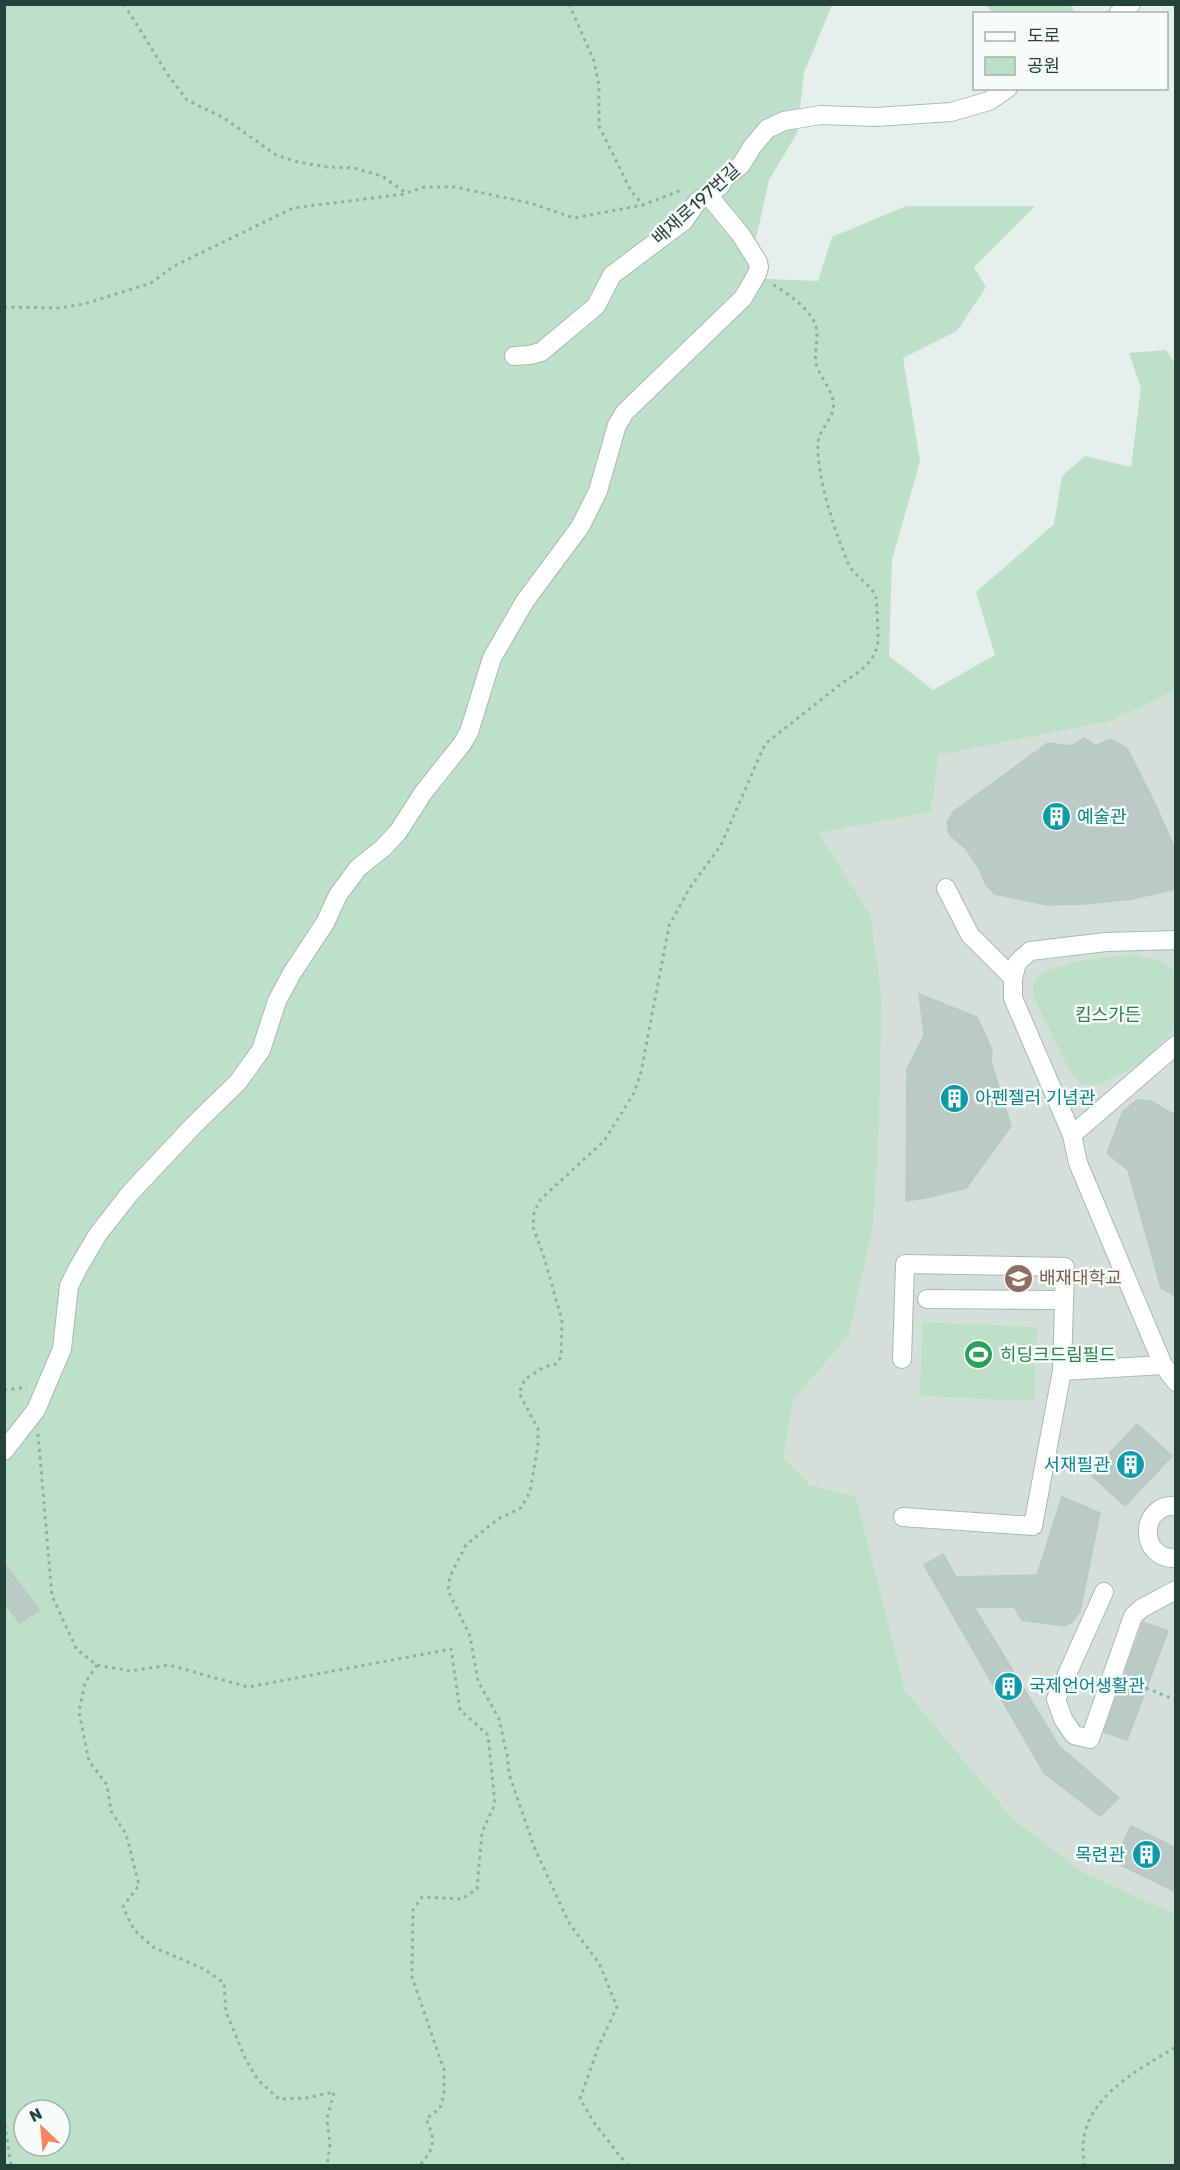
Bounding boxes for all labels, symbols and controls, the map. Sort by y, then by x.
legend [973,12,1168,90]
text: 도로 [1027,25,1060,47]
text: 공원 [1027,55,1060,77]
street label: 배재로197번길 [648,159,744,249]
building icon: 예술관 [1040,801,1072,833]
place label: 예술관 [1077,806,1127,828]
park label: 킴스가든 [1075,1004,1141,1026]
building icon: 아펜젤러 기념관 [938,1082,970,1114]
place label: 아펜젤러 기념관 [975,1087,1096,1109]
school or university icon: 배재대학교 [1002,1262,1034,1294]
place label: 배재대학교 [1039,1267,1122,1289]
sports icon: 히딩크드림필드 [963,1339,995,1371]
place label: 히딩크드림필드 [1000,1344,1116,1366]
building icon: 서재필관 [1115,1449,1147,1481]
place label: 서재필관 [1044,1454,1110,1476]
building icon: 국제언어생활관 [992,1670,1024,1702]
place label: 국제언어생활관 [1029,1675,1145,1697]
building icon: 목련관 [1130,1839,1162,1871]
place label: 목련관 [1075,1844,1125,1866]
north arrow [12,2098,72,2158]
text: N [26,2104,45,2126]

